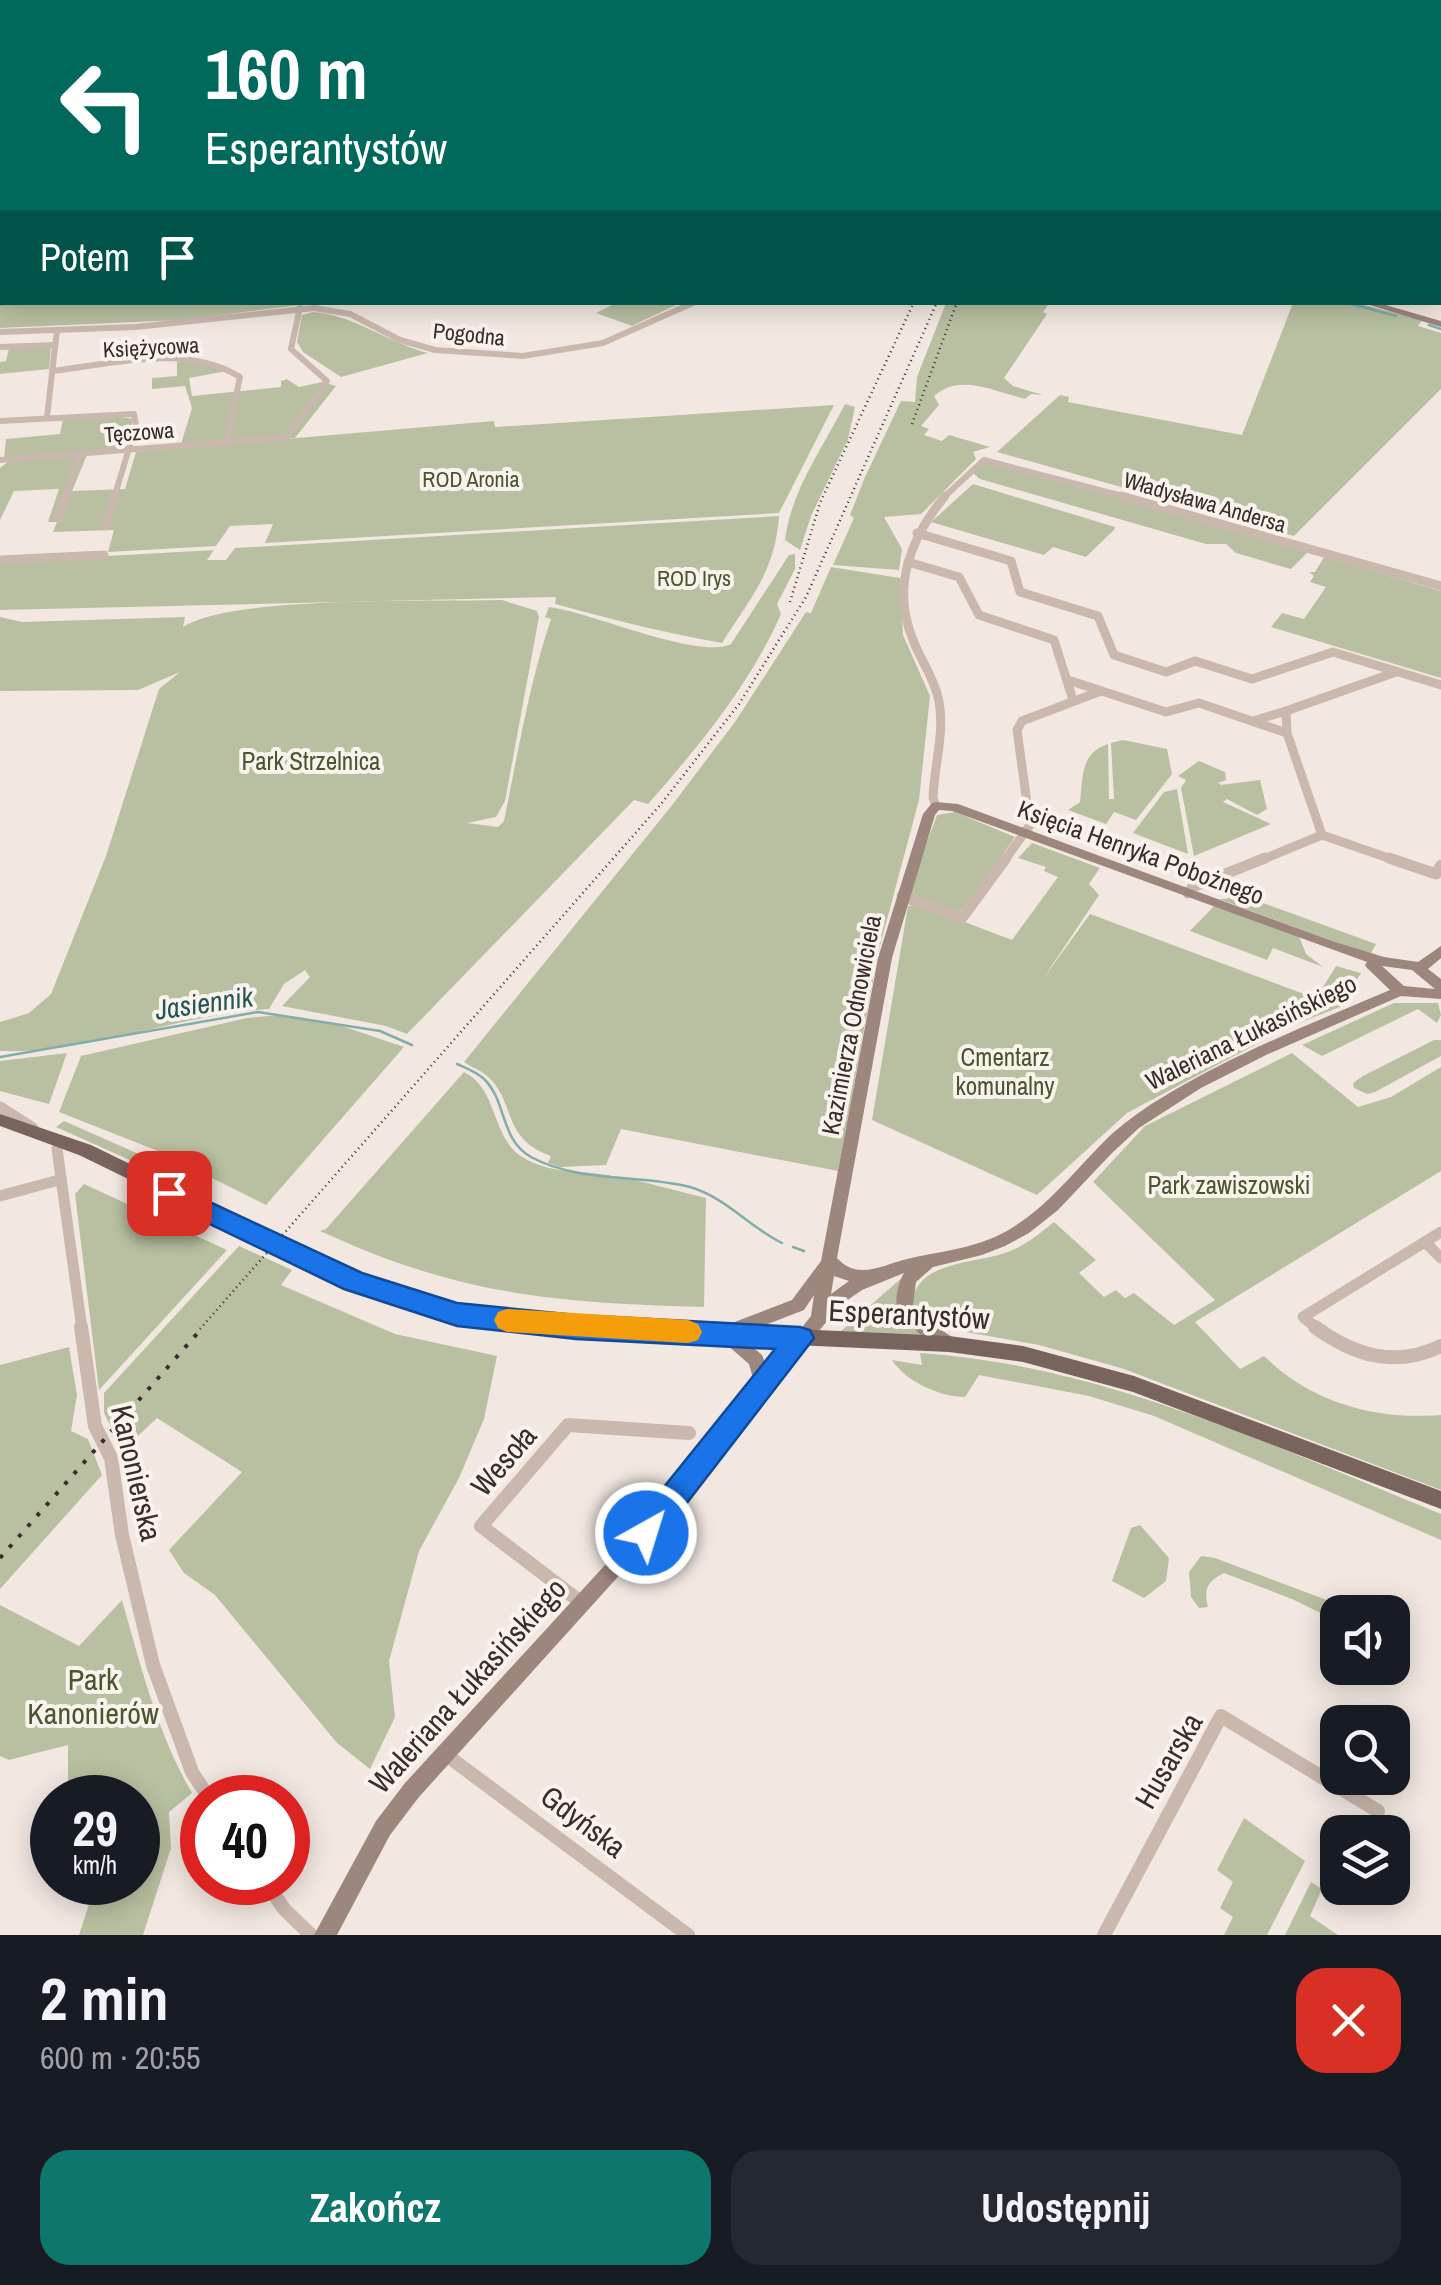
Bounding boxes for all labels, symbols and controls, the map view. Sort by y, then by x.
text: 160 m [205,27,368,121]
icon: left [40,40,170,170]
text: Esperantystów [205,117,447,178]
icon: arrive [150,230,205,285]
text: Potem [40,232,130,283]
street label: Pogodna [432,315,506,353]
street label: Księżycowa [102,330,200,364]
street label: Tęczowa [103,415,175,449]
park label: ROD Aronia [422,464,520,494]
street label: Władysława Andersa [1120,465,1290,539]
park label: ROD Irys [657,563,731,593]
park label: Park Strzelnica [241,744,381,778]
street label: Księcia Henryka Pobożnego [1013,792,1269,912]
street label: Kazimierza Odnowiciela [813,912,889,1138]
street label: Waleriana Łukasińskiego [1140,966,1362,1098]
water label: Jasiennik [152,977,257,1029]
park label: Cmentarz komunalny [955,1040,1055,1103]
pin [127,1151,212,1236]
icon: arrive [142,1166,197,1221]
park label: Park zawiszowski [1148,1168,1310,1202]
street label: Esperantystów [827,1290,991,1338]
street label: Kanonierska [102,1401,172,1545]
street label: Wesoła [461,1416,545,1504]
position arrow [594,1481,698,1585]
street label: Waleriana Łukasińskiego [360,1569,575,1802]
map controls [1320,1595,1410,1905]
button: sound [1320,1595,1410,1685]
park label: Park Kanonierów [27,1659,159,1733]
street label: Husarska [1125,1705,1212,1815]
button: search [1320,1705,1410,1795]
speed limit sign: 40 [180,1775,310,1905]
street label: Gdyńska [533,1776,635,1867]
text: 29 [72,1794,118,1862]
button: layers [1320,1815,1410,1905]
text: km/h [73,1848,117,1882]
text: 2 min [40,1958,169,2039]
button: close [1296,1968,1401,2073]
text: 600 m · 20:55 [40,2036,200,2079]
button: Zakończ [40,2150,711,2265]
button: Udostępnij [731,2150,1401,2265]

